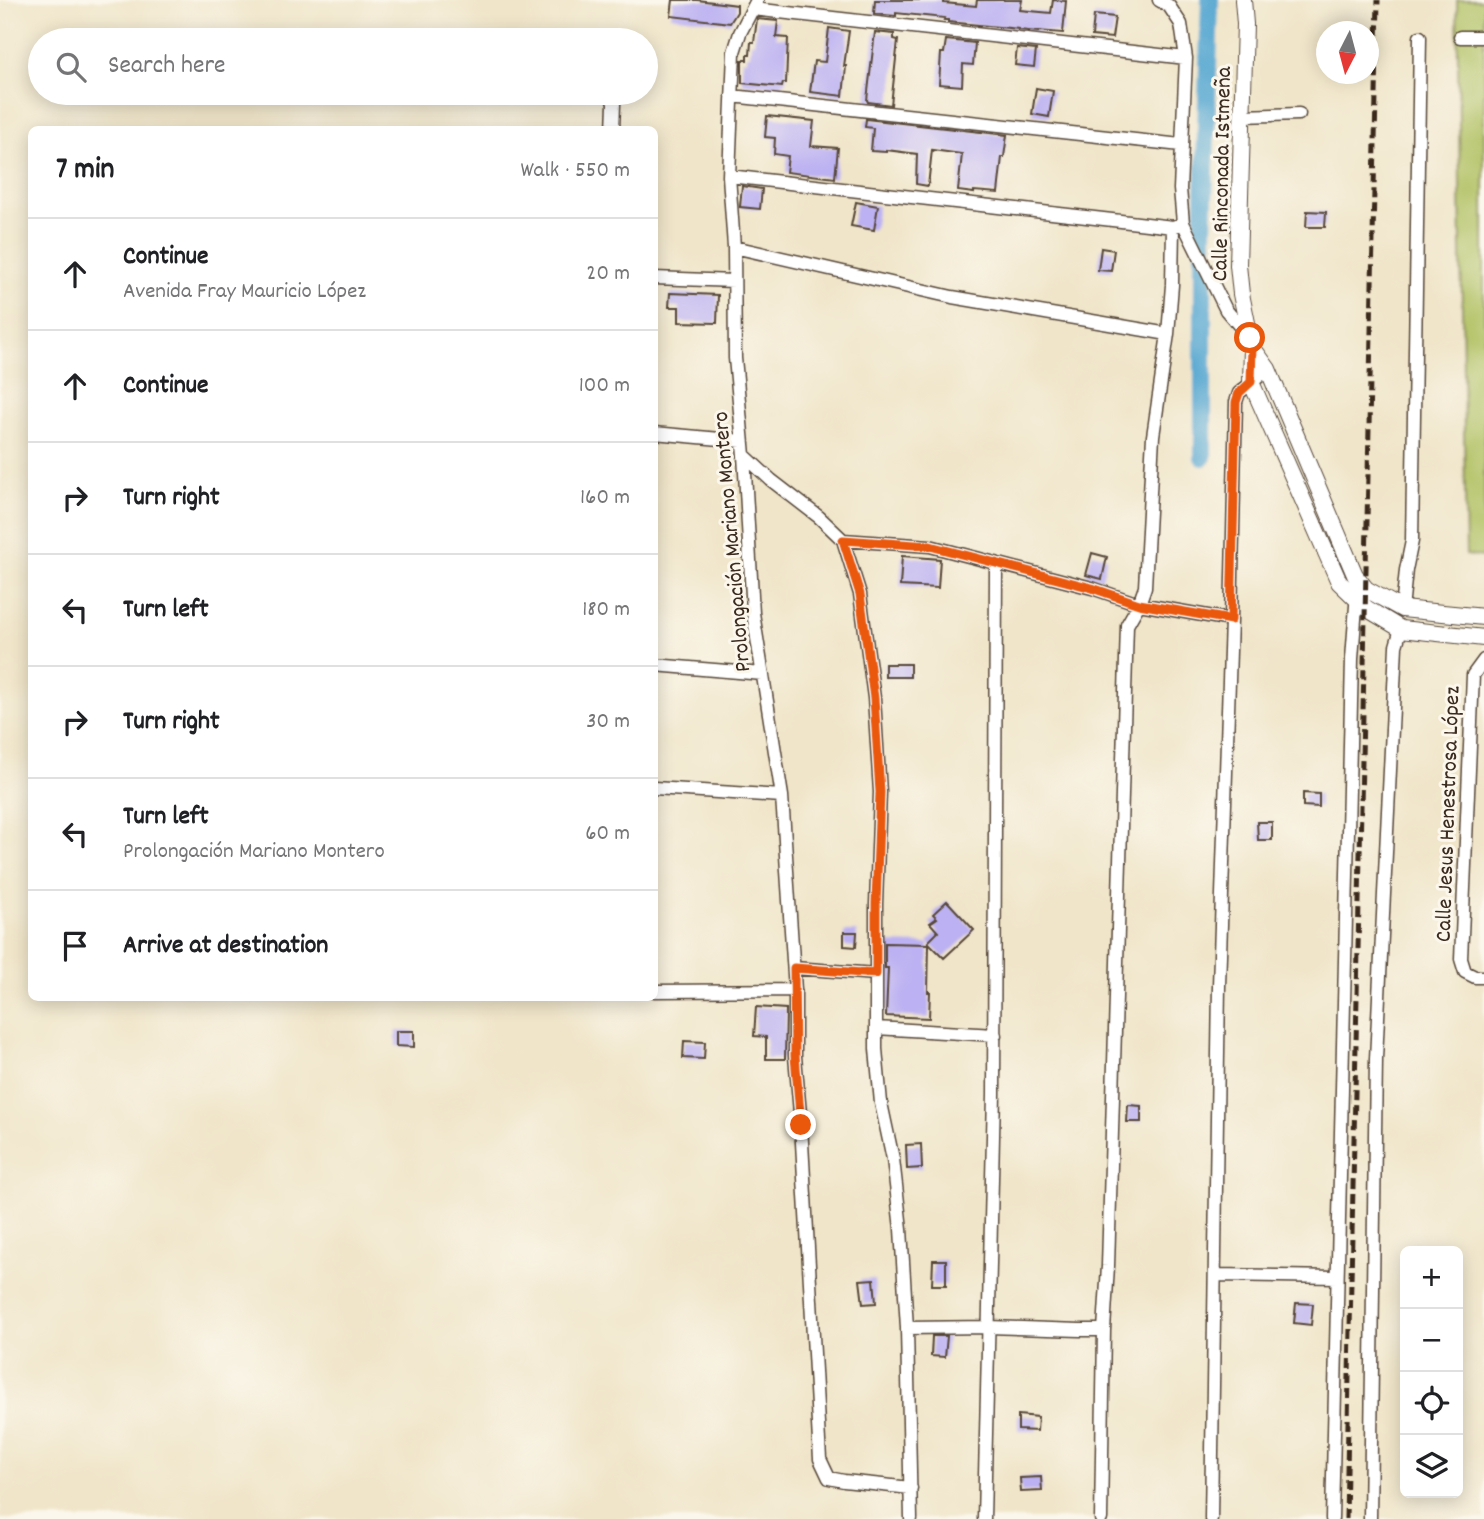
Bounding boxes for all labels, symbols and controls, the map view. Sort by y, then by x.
north arrow [1316,21,1379,84]
search box [28,28,658,105]
icon: search [52,48,90,86]
text: Search here [108,48,226,85]
street label: Calle Rinconada Istmeña [1205,65,1242,282]
text: 7 min [56,150,114,193]
text: Walk · 550 m [520,155,630,188]
text: Continue [123,239,208,276]
icon: ahead [56,255,94,293]
text: 20 m [586,258,630,291]
text: Avenida Fray Mauricio López [123,276,366,309]
route start [1234,322,1265,353]
icon: ahead [56,367,94,405]
text: Continue [123,368,208,405]
text: 100 m [579,370,630,403]
street label: Prolongación Mariano Montero [706,410,761,673]
icon: right [56,479,94,517]
text: Turn right [123,480,220,517]
text: 160 m [580,482,630,515]
icon: left [56,591,94,629]
text: Turn left [123,592,209,629]
text: 180 m [582,594,630,627]
street label: Calle Jesus Henestrosa López [1429,685,1470,943]
icon: right [56,703,94,741]
text: Turn right [123,704,220,741]
text: 30 m [586,706,630,739]
text: Turn left [123,799,209,836]
icon: left [56,815,94,853]
text: 60 m [585,818,630,851]
text: Prolongación Mariano Montero [123,836,385,869]
icon: arrive [56,927,94,965]
text: Arrive at destination [123,928,328,965]
route end [785,1109,816,1140]
map controls [1400,1246,1463,1498]
button: + [1400,1246,1463,1309]
button: − [1400,1309,1463,1372]
button: locate [1400,1372,1463,1435]
button: layers [1400,1435,1463,1498]

